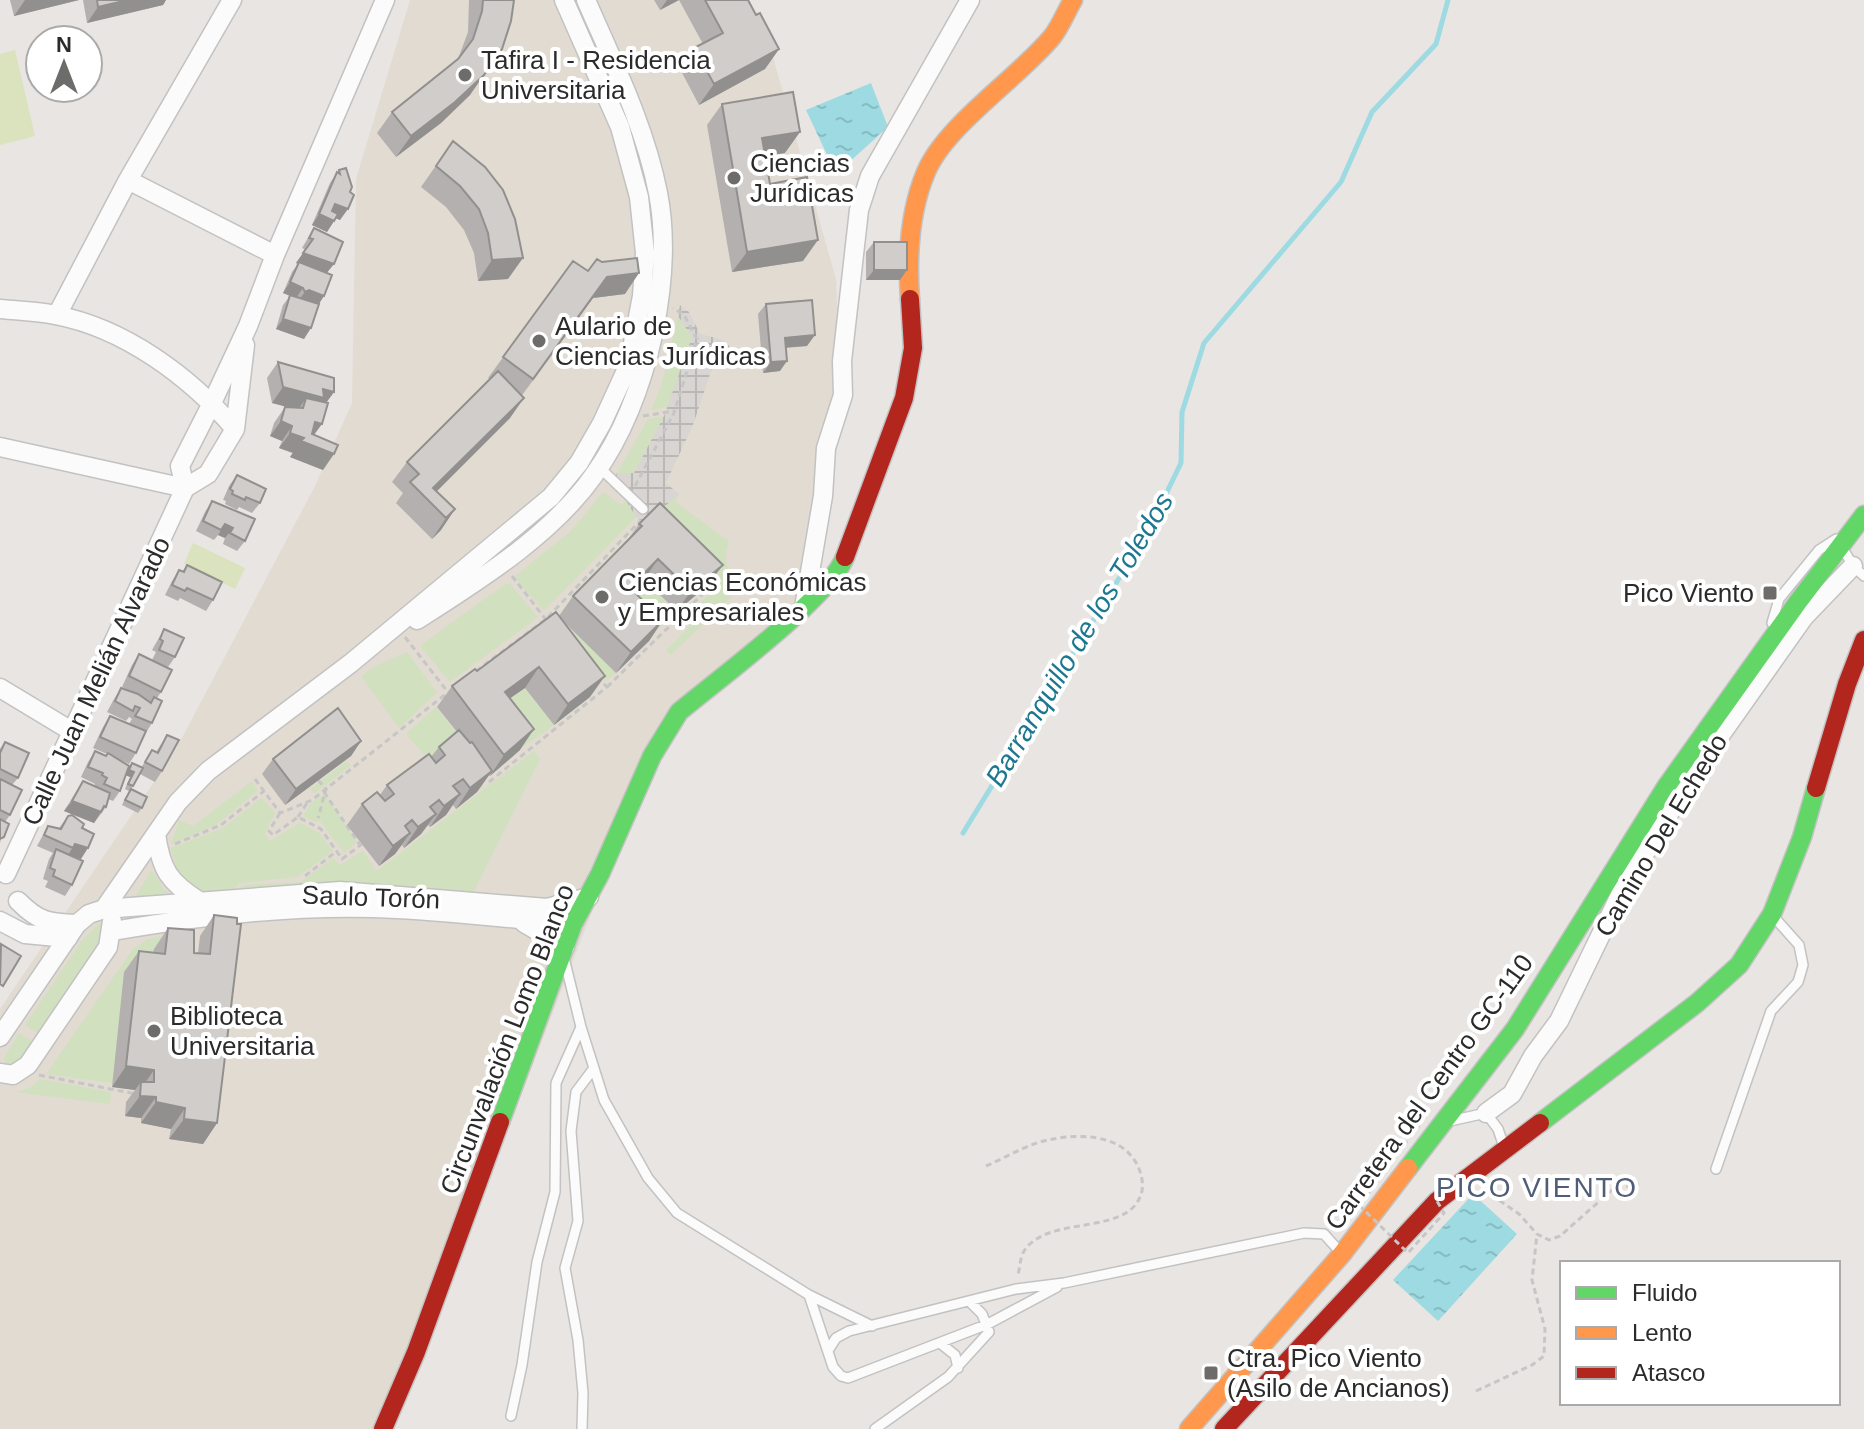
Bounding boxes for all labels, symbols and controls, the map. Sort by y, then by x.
north arrow [24,24,104,104]
text: N [56,32,72,57]
place label: Tafira I - Residencia Universitaria [481,45,711,105]
marker: Tafira I - Residencia Universitaria [456,66,474,84]
place label: Ciencias Jurídicas [750,148,854,208]
marker: Ciencias Jurídicas [725,169,743,187]
place label: Aulario de Ciencias Jurídicas [555,311,766,371]
marker: Aulario de Ciencias Jurídicas [530,332,548,350]
water label: Barranquillo de los Toledos [979,487,1179,792]
street label: Calle Juan Melián Alvarado [16,532,176,830]
place label: Ciencias Económicas y Empresariales [618,567,867,627]
place label: Pico Viento [1623,578,1754,608]
marker: Pico Viento [1761,584,1779,602]
marker: Ciencias Económicas y Empresariales [593,588,611,606]
street label: Camino Del Echedo [1589,728,1733,942]
street label: Saulo Torón [301,880,441,914]
street label: Circunvalación Lomo Blanco [434,880,580,1198]
street label: Carretera del Centro GC-110 [1319,948,1539,1236]
place label: Biblioteca Universitaria [170,1001,315,1061]
marker: Biblioteca Universitaria [145,1022,163,1040]
district label: PICO VIENTO [1436,1172,1638,1203]
legend [1560,1261,1840,1405]
text: Fluido [1632,1279,1697,1306]
text: Lento [1632,1319,1692,1346]
place label: Ctra. Pico Viento (Asilo de Ancianos) [1227,1343,1450,1403]
text: Atasco [1632,1359,1705,1386]
marker: Ctra. Pico Viento (Asilo de Ancianos) [1202,1364,1220,1382]

